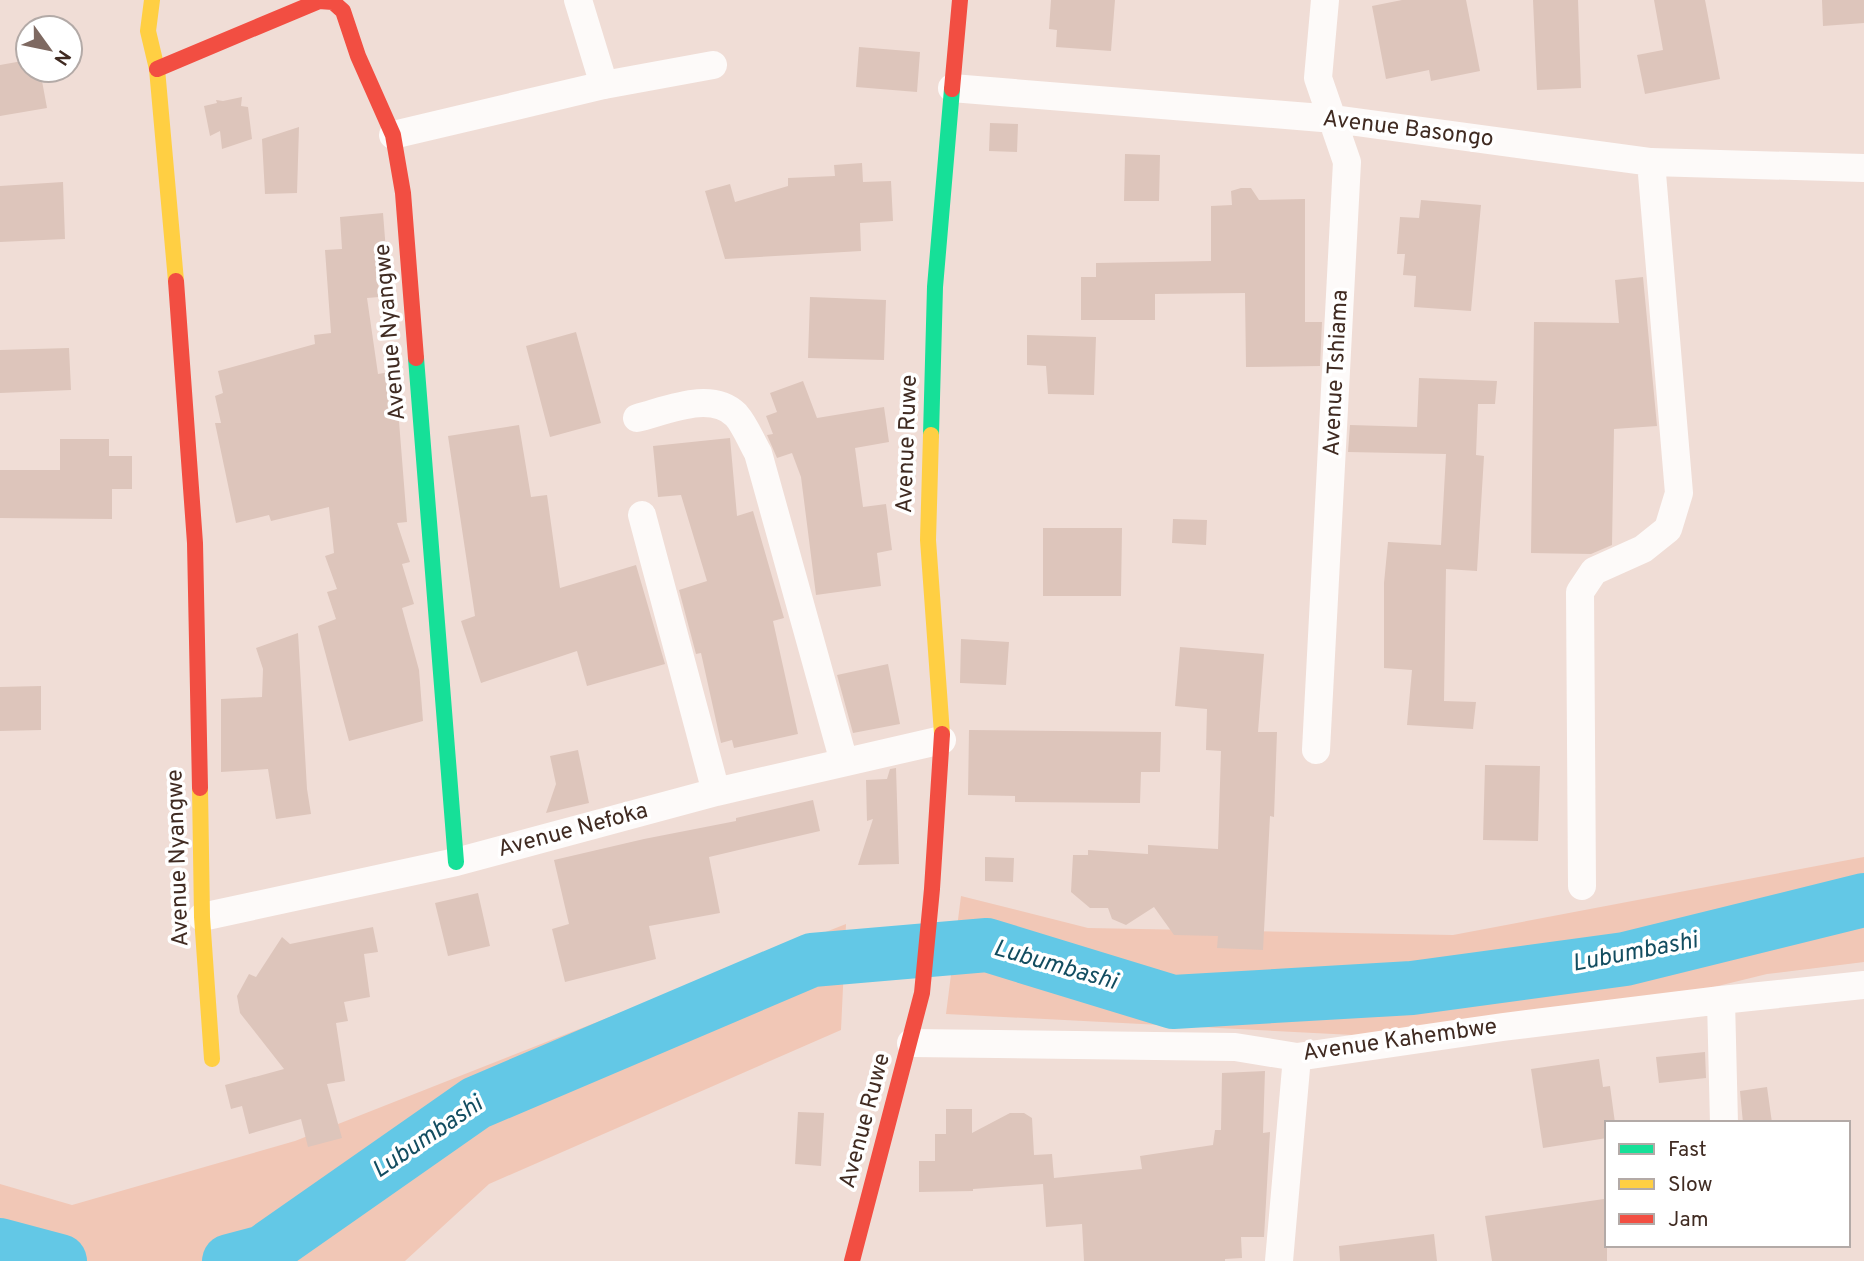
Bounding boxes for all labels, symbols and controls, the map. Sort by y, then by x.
north arrow [14,14,84,84]
text: N [48,45,75,69]
street label: Avenue Basongo [1321,105,1495,155]
street label: Avenue Nyangwe [369,242,413,422]
street label: Avenue Tshiama [1318,289,1356,457]
street label: Avenue Ruwe [891,374,925,514]
street label: Avenue Nyangwe [161,769,197,947]
street label: Avenue Nefoka [495,797,651,865]
water label: Lubumbashi [1570,926,1701,980]
water label: Lubumbashi [990,934,1121,998]
street label: Avenue Kahembwe [1301,1013,1499,1069]
street label: Avenue Ruwe [834,1050,898,1192]
water label: Lubumbashi [367,1089,490,1186]
legend [1605,1121,1850,1247]
text: Fast [1668,1137,1707,1164]
text: Slow [1668,1172,1713,1199]
text: Jam [1668,1207,1709,1234]

